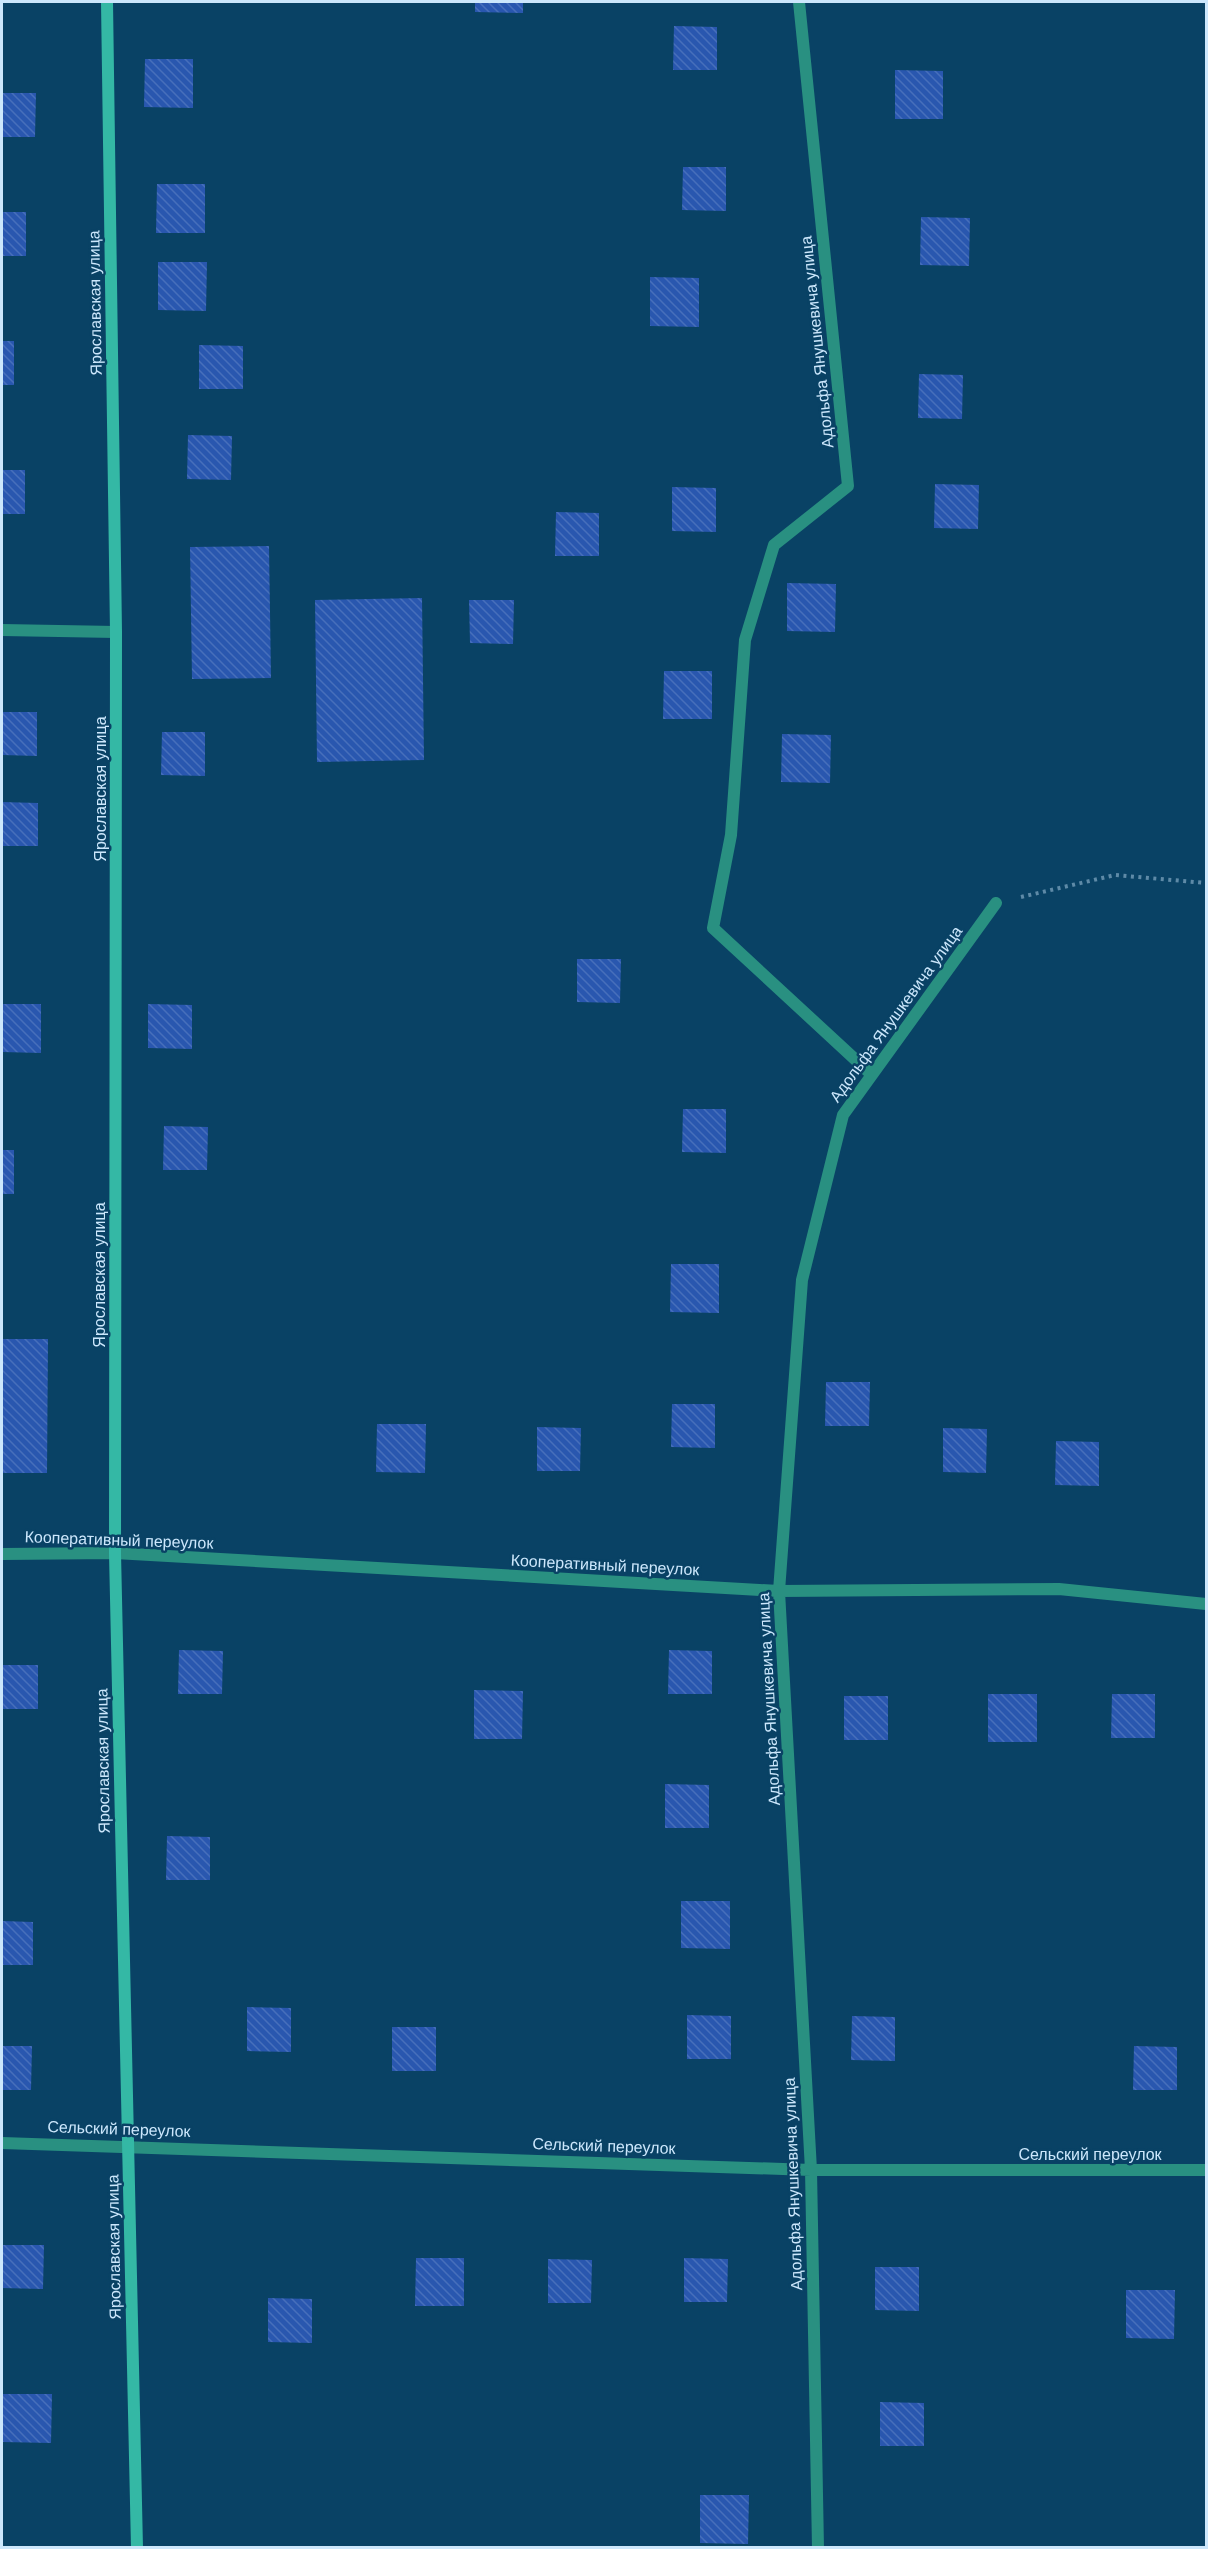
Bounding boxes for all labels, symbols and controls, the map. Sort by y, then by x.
street label: Ярославская улица [85,230,105,376]
street label: Адольфа Янушкевича улица [797,235,837,449]
street label: Ярославская улица [92,716,109,862]
street label: Адольфа Янушкевича улица [826,923,966,1105]
street label: Ярославская улица [91,1202,108,1348]
street label: Кооперативный переулок [24,1528,215,1552]
street label: Кооперативный переулок [510,1552,701,1578]
street label: Адольфа Янушкевича улица [755,1592,783,1806]
street label: Ярославская улица [93,1688,113,1834]
street label: Адольфа Янушкевича улица [781,2077,805,2291]
street label: Сельский переулок [47,2118,192,2140]
street label: Сельский переулок [532,2135,677,2157]
street label: Сельский переулок [1018,2146,1163,2163]
street label: Ярославская улица [104,2174,124,2320]

